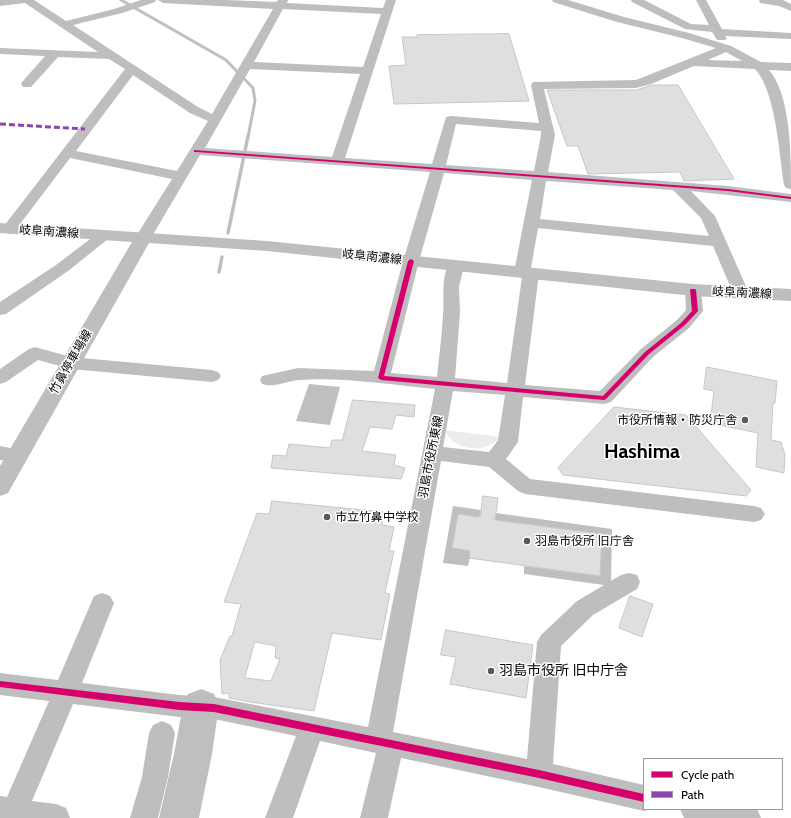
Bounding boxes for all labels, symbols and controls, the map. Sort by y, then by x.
street label: 岐阜南濃線 [19,223,79,241]
street label: 岐阜南濃線 [341,247,403,267]
street label: 岐阜南濃線 [712,284,772,302]
street label: 竹鼻停車場線 [47,327,95,397]
place label: 市役所情報・防災庁舎 [617,413,737,427]
street label: 羽島市役所東線 [416,414,446,500]
marker: 市役所情報・防災庁舎 [740,415,750,425]
district label: Hashima [604,440,680,464]
place label: 市立竹鼻中学校 [335,510,419,524]
marker: 市立竹鼻中学校 [322,512,332,522]
place label: 羽島市役所 旧庁舎 [535,534,634,548]
marker: 羽島市役所 旧庁舎 [522,536,532,546]
place label: 羽島市役所 旧中庁舎 [499,663,628,679]
marker: 羽島市役所 旧中庁舎 [486,666,496,676]
legend [643,758,783,810]
text: Cycle path [681,767,734,782]
text: Path [681,787,704,802]

